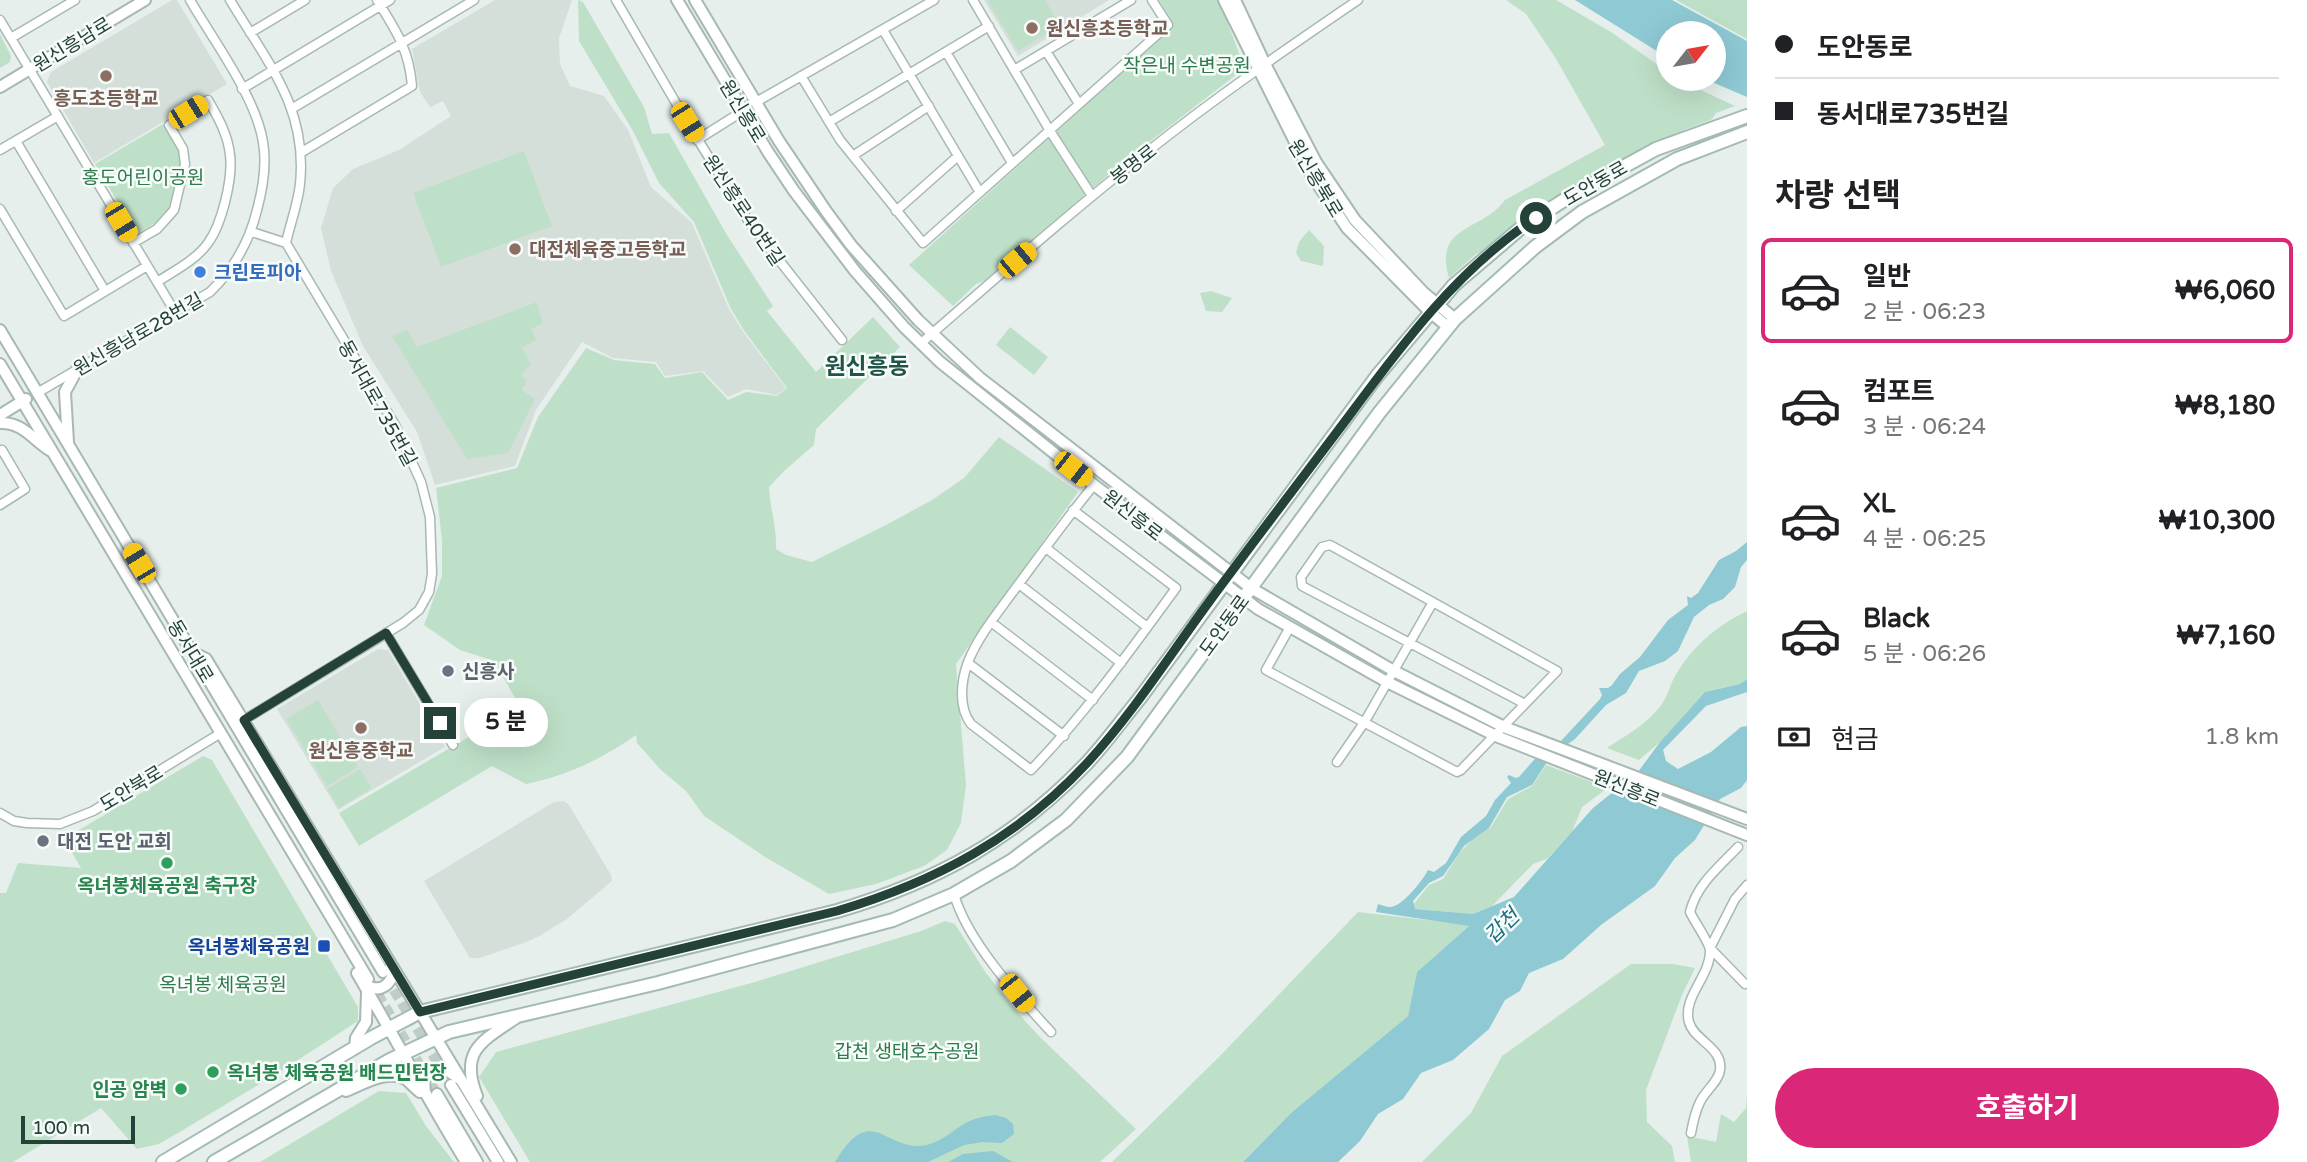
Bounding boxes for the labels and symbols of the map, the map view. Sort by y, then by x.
street label: 원신흥남로 [29,13,116,77]
place label: 원신흥초등학교 [1046,18,1168,40]
marker: 원신흥초등학교 [1024,20,1040,36]
north arrow [1656,21,1726,91]
park label: 작은내 수변공원 [1123,55,1251,77]
marker: 흥도초등학교 [98,68,114,84]
street label: 원신흥로 [715,76,770,147]
place label: 흥도초등학교 [54,88,158,110]
car [165,92,212,132]
car [667,99,708,145]
street label: 원신흥북로 [1283,135,1347,222]
street label: 봉명로 [1106,140,1161,190]
street label: 원신흥로40번길 [698,151,788,270]
street label: 도안동로 [1560,157,1631,211]
park label: 홍도어린이공원 [82,167,204,189]
car [102,199,141,245]
route start [1520,202,1552,234]
car [995,238,1040,282]
place label: 대전체육중고등학교 [529,239,686,261]
marker: 대전체육중고등학교 [507,241,523,257]
place label: 크린토피아 [214,262,302,284]
marker: 크린토피아 [192,264,208,280]
street label: 원신흥남로28번길 [70,289,207,381]
street label: 동서대로735번길 [333,337,421,470]
district label: 원신흥동 [825,353,909,381]
car [1050,448,1097,490]
street label: 원신흥로 [1098,486,1167,546]
car [120,540,159,586]
street label: 도안동로 [1195,591,1254,660]
street label: 동서대로 [163,616,218,687]
place label: 신흥사 [462,661,515,683]
marker: 신흥사 [440,663,456,679]
callout: 5 분 [464,698,548,748]
route end [424,707,456,739]
marker: 원신흥중학교 [353,720,369,736]
place label: 원신흥중학교 [309,740,413,762]
street label: 도안북로 [96,761,167,816]
street label: 원신흥로 [1590,766,1663,812]
place label: 대전 도안 교회 [57,831,172,853]
marker: 대전 도안 교회 [35,833,51,849]
marker: 옥녀봉체육공원 축구장 [159,855,175,871]
place label: 옥녀봉체육공원 축구장 [77,875,257,897]
water label: 갑천 [1480,902,1527,949]
place label: 옥녀봉체육공원 [188,936,310,958]
marker: 옥녀봉체육공원 [316,938,332,954]
car [996,970,1039,1016]
park label: 옥녀봉 체육공원 [159,974,287,996]
park label: 갑천 생태호수공원 [835,1041,979,1063]
place label: 옥녀봉 체육공원 배드민턴장 [227,1062,447,1084]
marker: 옥녀봉 체육공원 배드민턴장 [205,1064,221,1080]
place label: 인공 암벽 [92,1079,167,1101]
marker: 인공 암벽 [173,1081,189,1097]
scale bar [21,1113,135,1145]

